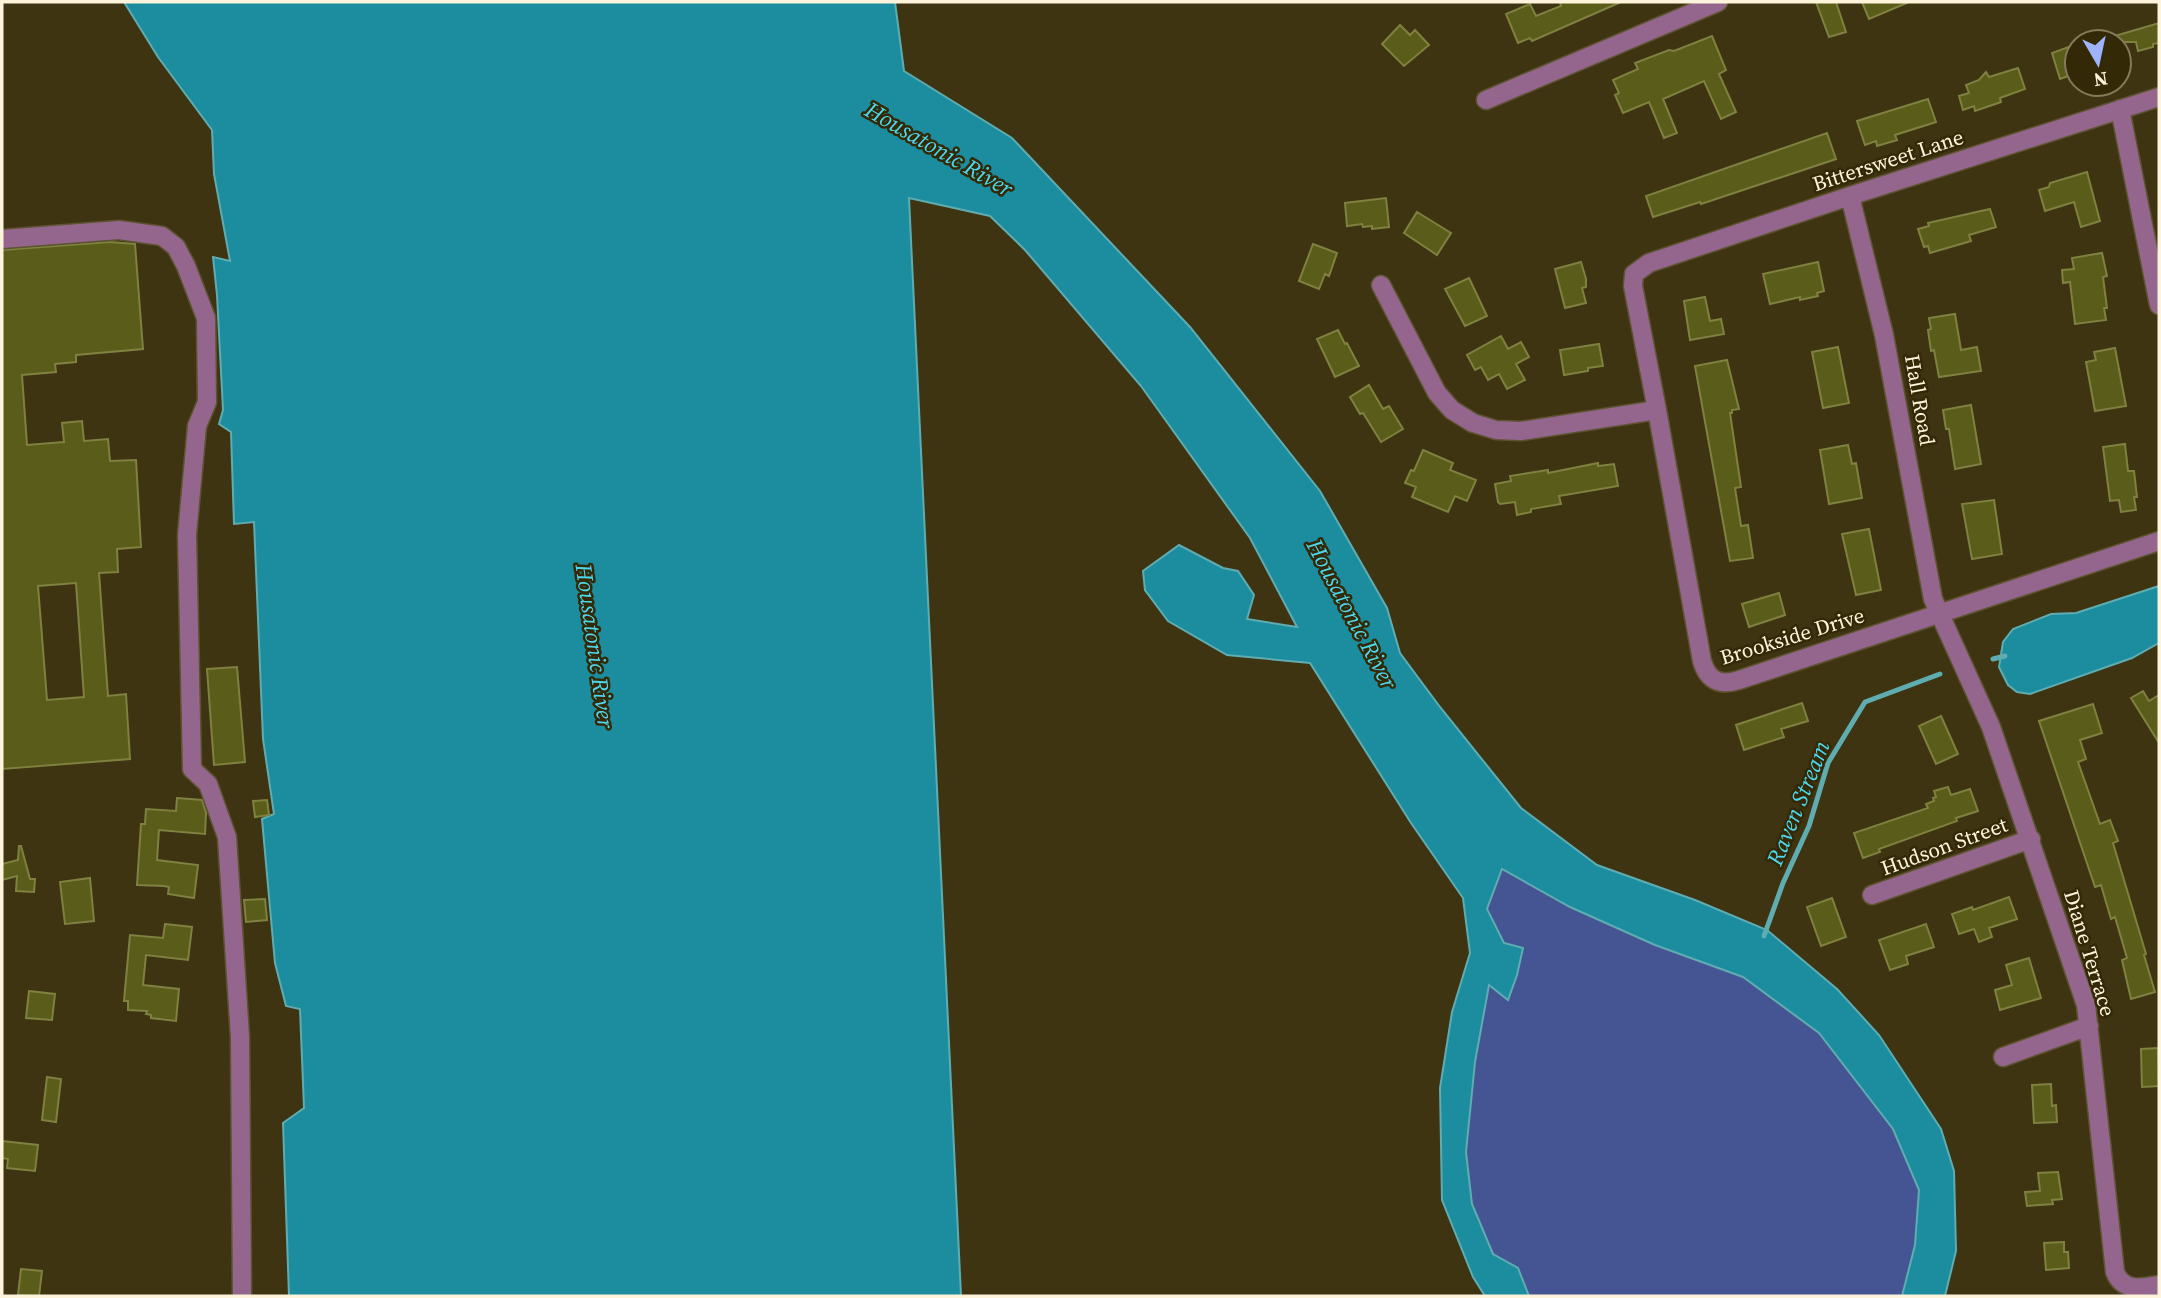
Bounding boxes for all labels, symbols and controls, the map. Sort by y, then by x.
north arrow [2063,28,2133,98]
text: N [2092,66,2110,94]
water label: Housatonic River [858,93,1019,205]
street label: Bittersweet Lane [1809,122,1967,198]
street label: Hall Road [1898,352,1942,448]
water label: Housatonic River [1299,532,1405,695]
water label: Housatonic River [567,561,622,731]
street label: Brookside Drive [1716,600,1868,672]
water label: Raven Stream [1758,736,1838,871]
street label: Hudson Street [1877,810,2011,882]
street label: Diane Terrace [2057,886,2123,1020]

